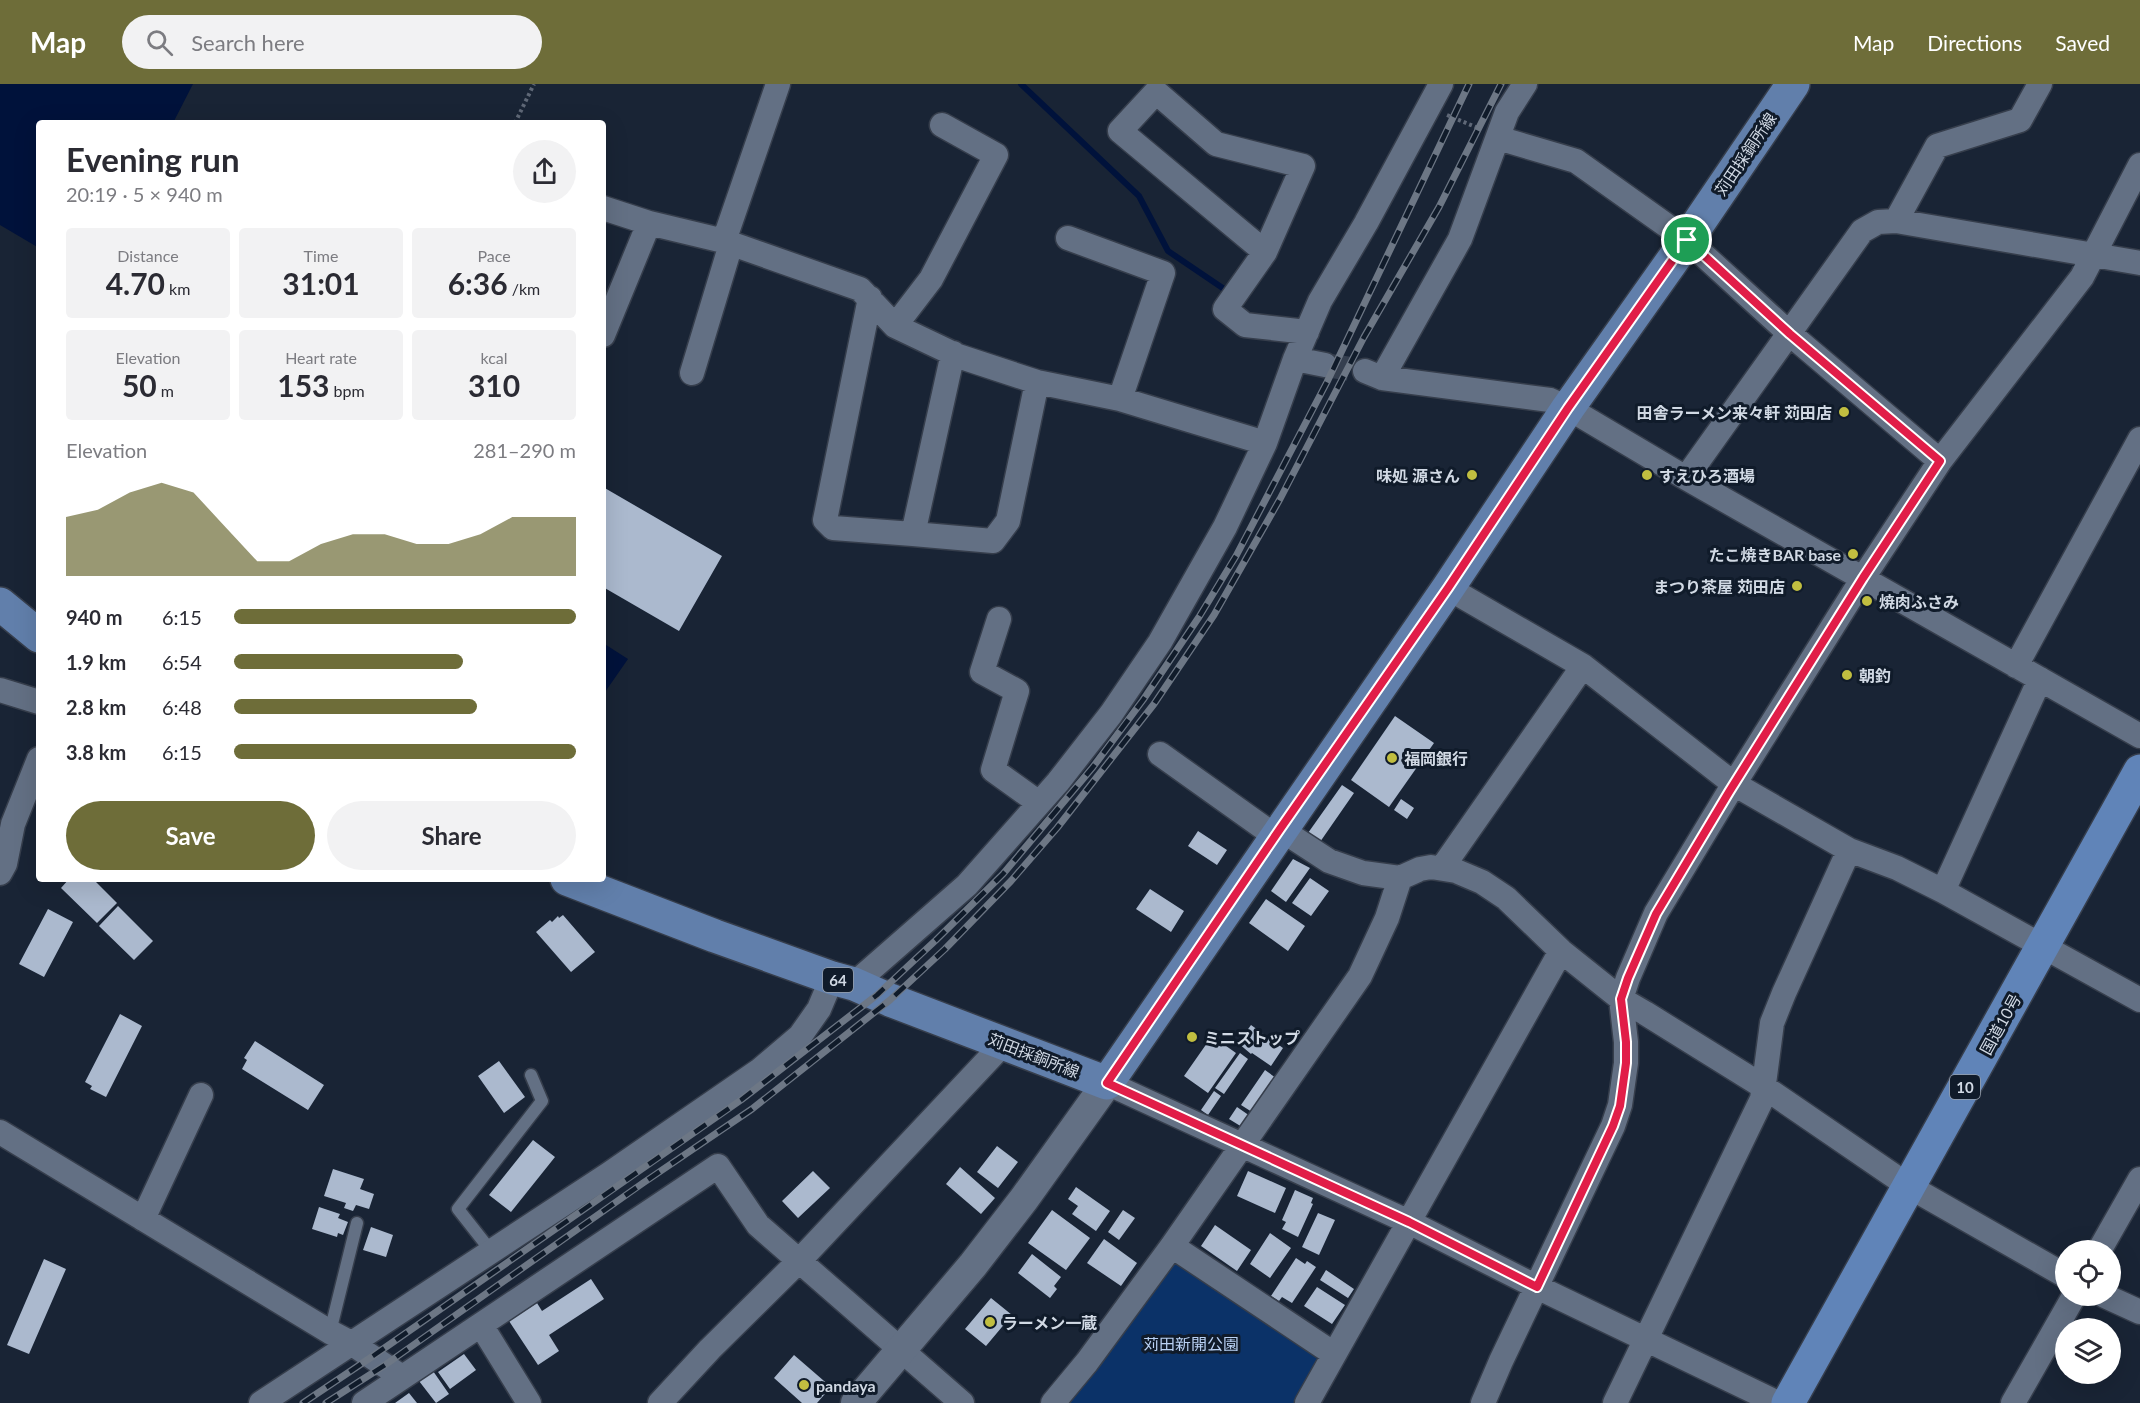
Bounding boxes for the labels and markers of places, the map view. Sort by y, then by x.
pin [1661,214,1712,265]
place label: 田舎ラーメン来々軒 苅田店 [1637,403,1832,422]
marker: 田舎ラーメン来々軒 苅田店 [1837,405,1851,419]
place label: 味処 源さん [1376,466,1460,485]
place label: すえひろ酒場 [1659,466,1755,485]
marker: 味処 源さん [1465,468,1479,482]
marker: すえひろ酒場 [1640,468,1654,482]
place label: たこ焼きBAR base [1709,545,1841,564]
marker: たこ焼きBAR base [1846,547,1860,561]
place label: まつり茶屋 苅田店 [1653,577,1785,596]
marker: まつり茶屋 苅田店 [1790,579,1804,593]
place label: 焼肉ふさみ [1879,592,1959,611]
marker: 焼肉ふさみ [1860,594,1874,608]
place label: 朝釣 [1859,666,1891,685]
marker: 朝釣 [1840,668,1854,682]
place label: 福岡銀行 [1404,749,1468,768]
marker: 福岡銀行 [1385,751,1399,765]
place label: ミニストップ [1204,1028,1300,1047]
marker: ミニストップ [1185,1030,1199,1044]
place label: ラーメン一蔵 [1002,1313,1097,1332]
marker: ラーメン一蔵 [983,1315,997,1329]
place label: pandaya [816,1376,876,1395]
marker: pandaya [797,1378,811,1392]

